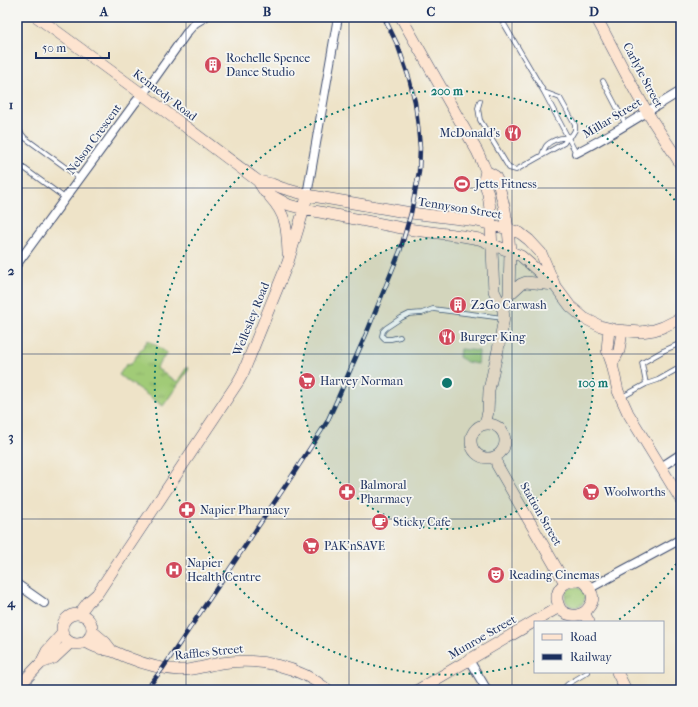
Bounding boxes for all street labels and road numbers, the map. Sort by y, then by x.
street label: Carlyle Street [620,40,666,110]
street label: Kennedy Road [130,66,200,124]
street label: Millar Street [580,95,645,141]
street label: Nelson Crescent [64,100,125,177]
street label: Tennyson Street [417,194,504,222]
street label: Wellesley Road [229,280,272,359]
street label: Station Street [517,480,565,549]
street label: Munroe Street [446,612,519,662]
street label: Raffles Street [174,641,245,663]

